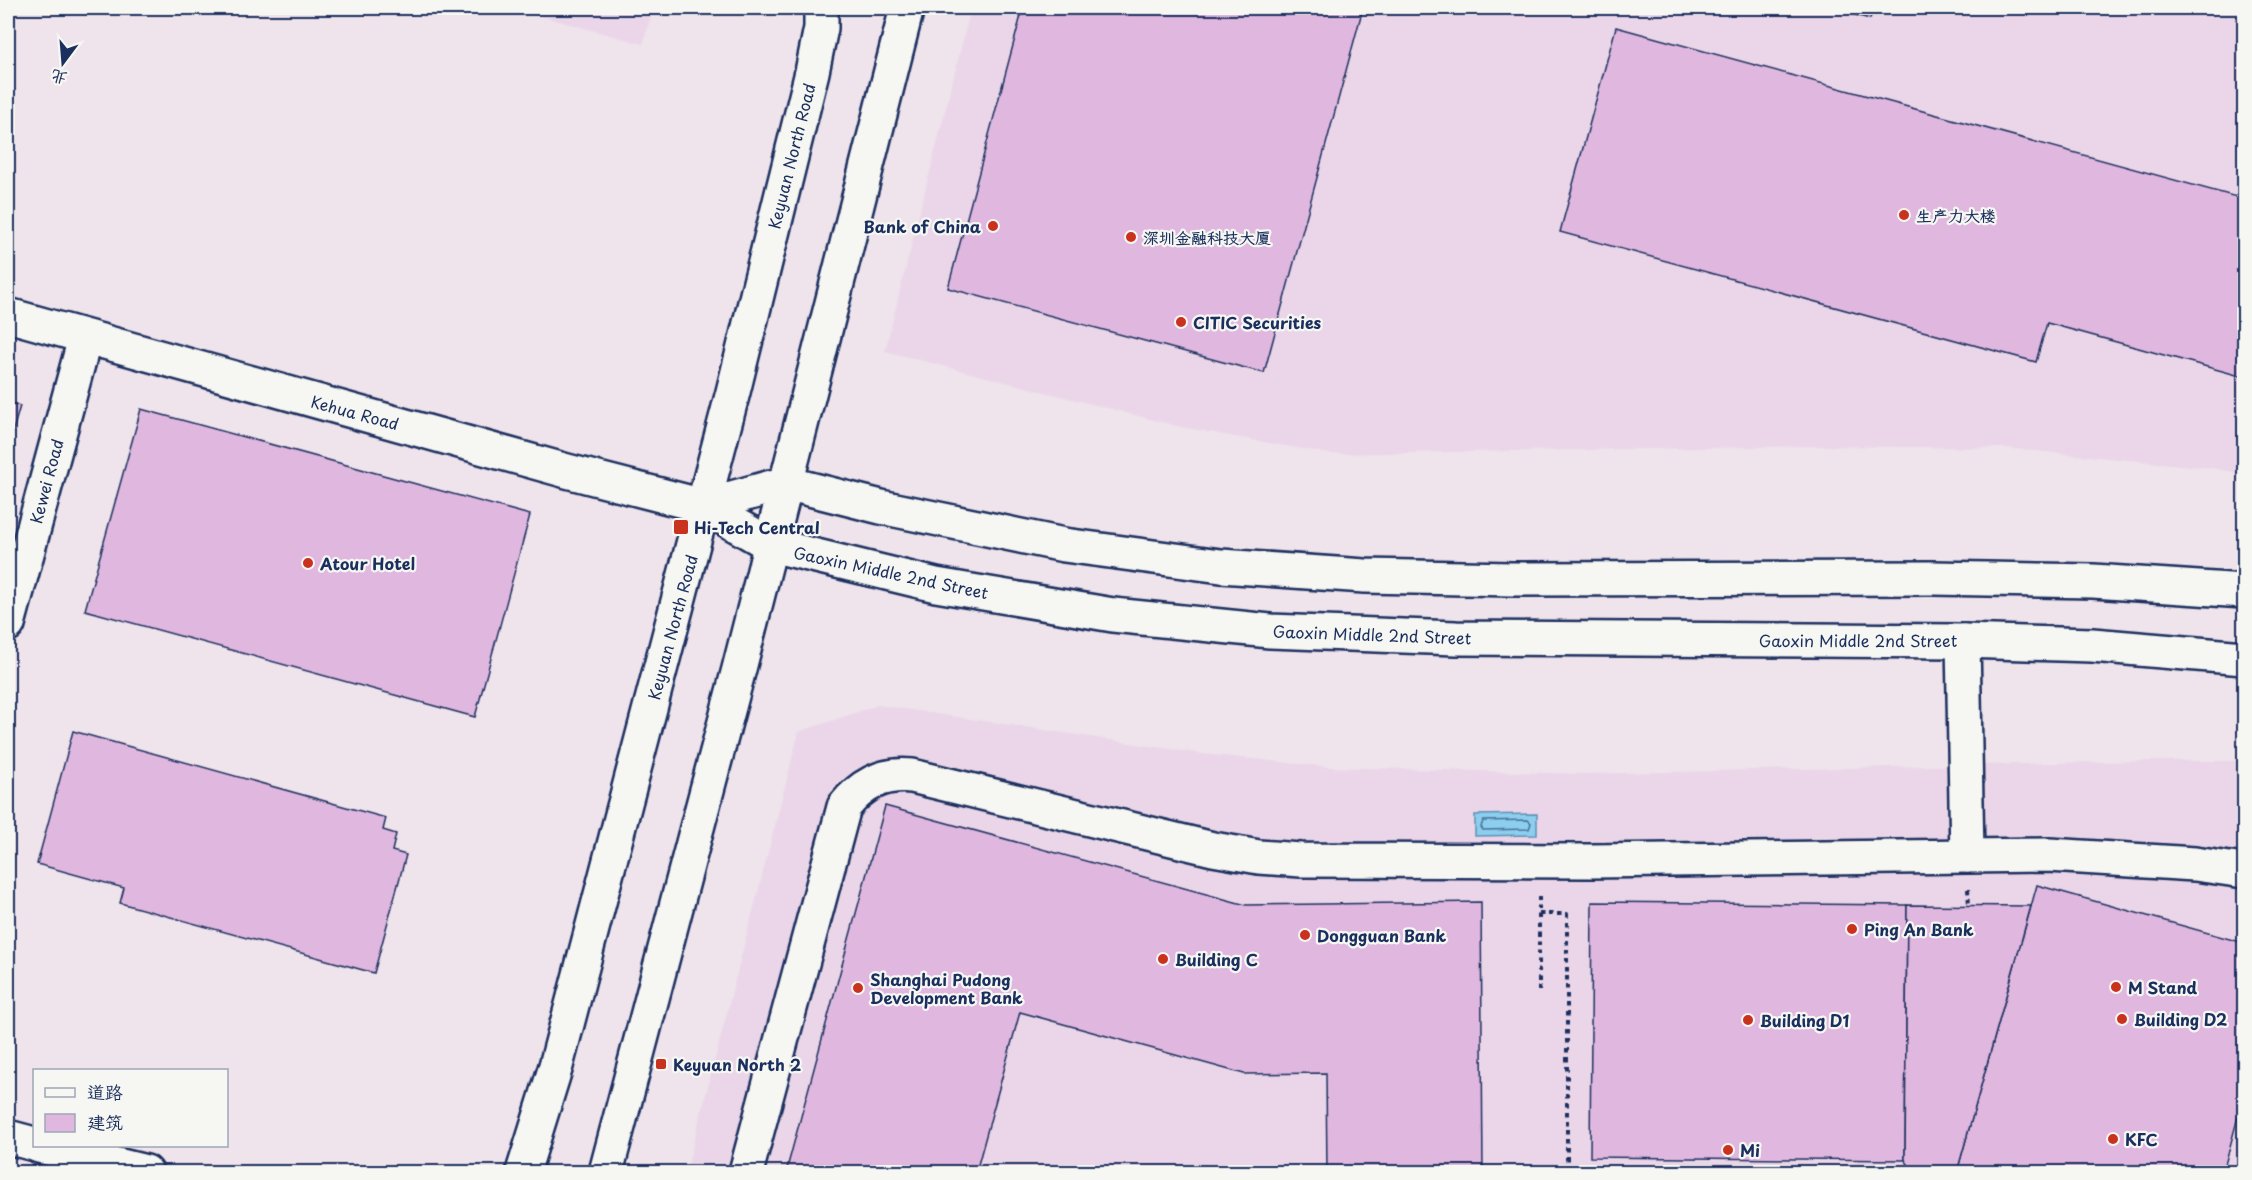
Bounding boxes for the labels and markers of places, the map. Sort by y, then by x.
place label: 生产力大楼 [1916,203,1996,227]
marker: 生产力大楼 [1897,208,1911,222]
place label: Bank of China [863,214,981,238]
marker: Bank of China [986,219,1000,233]
place label: 深圳金融科技大厦 [1143,225,1271,249]
marker: 深圳金融科技大厦 [1124,230,1138,244]
place label: CITIC Securities [1193,310,1322,334]
marker: CITIC Securities [1174,315,1188,329]
place label: Hi-Tech Central [694,515,820,539]
marker: Hi-Tech Central [672,518,690,536]
place label: Atour Hotel [319,551,415,575]
marker: Atour Hotel [301,556,315,570]
place label: Ping An Bank [1864,917,1974,941]
marker: Ping An Bank [1845,922,1859,936]
place label: Dongguan Bank [1317,923,1446,947]
marker: Dongguan Bank [1298,928,1312,942]
place label: Building C [1175,947,1258,971]
marker: Building C [1156,952,1170,966]
place label: Shanghai Pudong Development Bank [870,967,1023,1009]
place label: M Stand [2128,975,2198,999]
marker: M Stand [2109,980,2123,994]
marker: Shanghai Pudong Development Bank [851,981,865,995]
place label: Building D2 [2134,1007,2227,1031]
place label: Building D1 [1760,1008,1850,1032]
marker: Building D2 [2115,1012,2129,1026]
marker: Building D1 [1741,1013,1755,1027]
place label: Keyuan North 2 [673,1052,801,1076]
marker: Keyuan North 2 [654,1057,668,1071]
place label: KFC [2125,1127,2158,1151]
marker: KFC [2106,1132,2120,1146]
place label: Mi [1740,1138,1760,1162]
marker: Mi [1721,1143,1735,1157]

